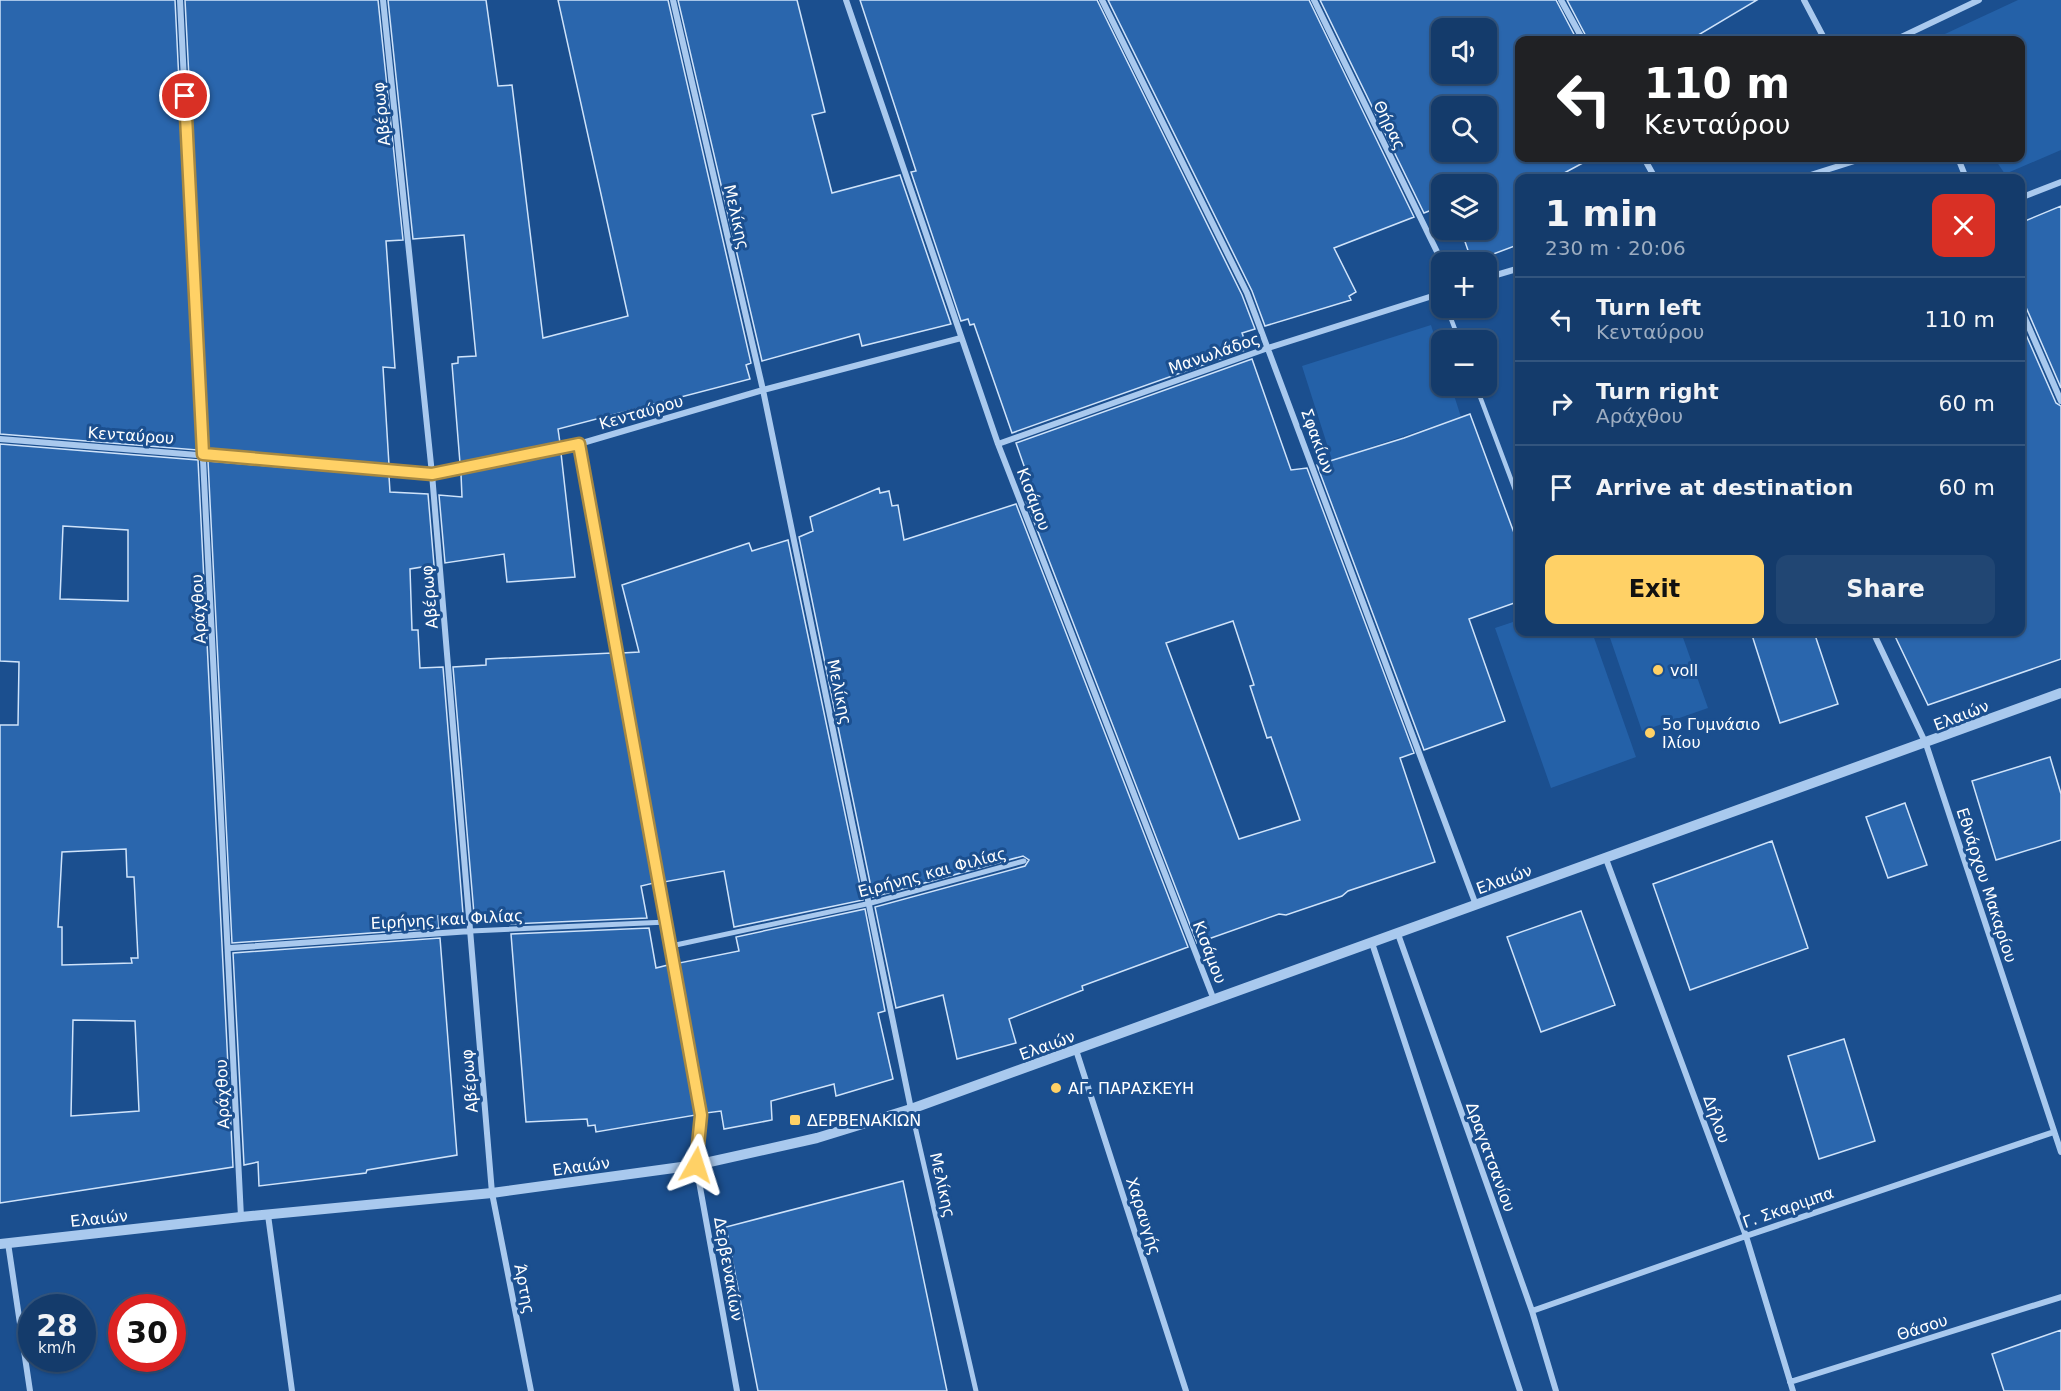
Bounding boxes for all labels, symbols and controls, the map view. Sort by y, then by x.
map controls [1431,18,1497,396]
button: sound [1431,18,1497,84]
text: 110 m [1644,59,1790,108]
icon: left [1545,60,1623,138]
pin [159,70,210,121]
icon: arrive [168,79,201,112]
street label: Αβέρωφ [369,81,394,147]
button: search [1431,96,1497,162]
street label: Θήρας [1369,97,1410,153]
text: Κενταύρου [1644,109,1790,140]
button: layers [1431,174,1497,240]
street label: Μελίκης [720,183,753,252]
text: 1 min [1545,193,1658,234]
button: close [1932,194,1995,257]
text: 230 m · 20:06 [1545,236,1686,260]
button: + [1431,252,1497,318]
text: Turn left [1596,295,1701,320]
icon: left [1545,303,1578,336]
text: 110 m [1925,307,1995,332]
text: Κενταύρου [1596,320,1704,344]
street label: Μανωλάδος [1166,329,1262,378]
button: − [1431,330,1497,396]
text: Turn right [1596,379,1719,404]
icon: right [1545,387,1578,420]
street label: Κενταύρου [597,391,685,434]
text: 60 m [1939,391,1995,416]
text: Αράχθου [1596,404,1683,428]
street label: Σφακίων [1297,406,1338,477]
street label: Κενταύρου [87,423,175,448]
street label: Κισάμου [1013,465,1054,533]
icon: arrive [1545,471,1578,504]
text: Arrive at destination [1596,475,1853,500]
text: 60 m [1939,475,1995,500]
button: Exit [1545,555,1764,624]
button: Share [1776,555,1995,624]
street label: Αβέρωφ [417,564,442,630]
street label: Αράχθου [187,574,210,644]
street label: Μελίκης [823,658,856,727]
place label: voll [1670,661,1698,680]
marker: voll [1651,663,1665,677]
street label: Ελαιών [1931,696,1992,735]
place label: 5ο Γυμνάσιο Ιλίου [1662,715,1760,752]
marker: 5ο Γυμνάσιο Ιλίου [1643,726,1657,740]
street label: Εθνάρχου Μακαρίου [1952,805,2021,965]
street label: Ειρήνης και Φιλίας [856,844,1008,901]
street label: Ελαιών [1474,861,1535,898]
street label: Ειρήνης και Φιλίας [370,906,524,933]
street label: Κισάμου [1189,918,1230,986]
street label: Ελαιών [1017,1027,1078,1064]
street label: Αβέρωφ [457,1048,482,1114]
street label: Αράχθου [212,1059,233,1129]
place label: ΑΓ. ΠΑΡΑΣΚΕΥΗ [1068,1079,1194,1098]
marker: ΑΓ. ΠΑΡΑΣΚΕΥΗ [1049,1081,1063,1095]
street label: Δήλου [1699,1093,1734,1146]
street label: Δραγατσανίου [1462,1100,1519,1215]
place label: ΔΕΡΒΕΝΑΚΙΩΝ [807,1111,921,1130]
marker: ΔΕΡΒΕΝΑΚΙΩΝ [788,1113,802,1127]
position arrow [664,1133,728,1197]
street label: Μελίκης [926,1151,959,1220]
street label: Ελαιών [551,1153,611,1180]
street label: Χαραυγής [1122,1175,1165,1257]
street label: Γ. Σκαριμπα [1740,1183,1836,1232]
street label: Ελαιών [69,1206,129,1231]
street label: Δερβενακίων [710,1216,747,1323]
street label: Άρτης [510,1263,539,1316]
speed limit sign: 30 [108,1294,186,1372]
text: 28 [36,1308,78,1343]
street label: Θάσου [1894,1310,1950,1345]
text: km/h [38,1339,76,1357]

